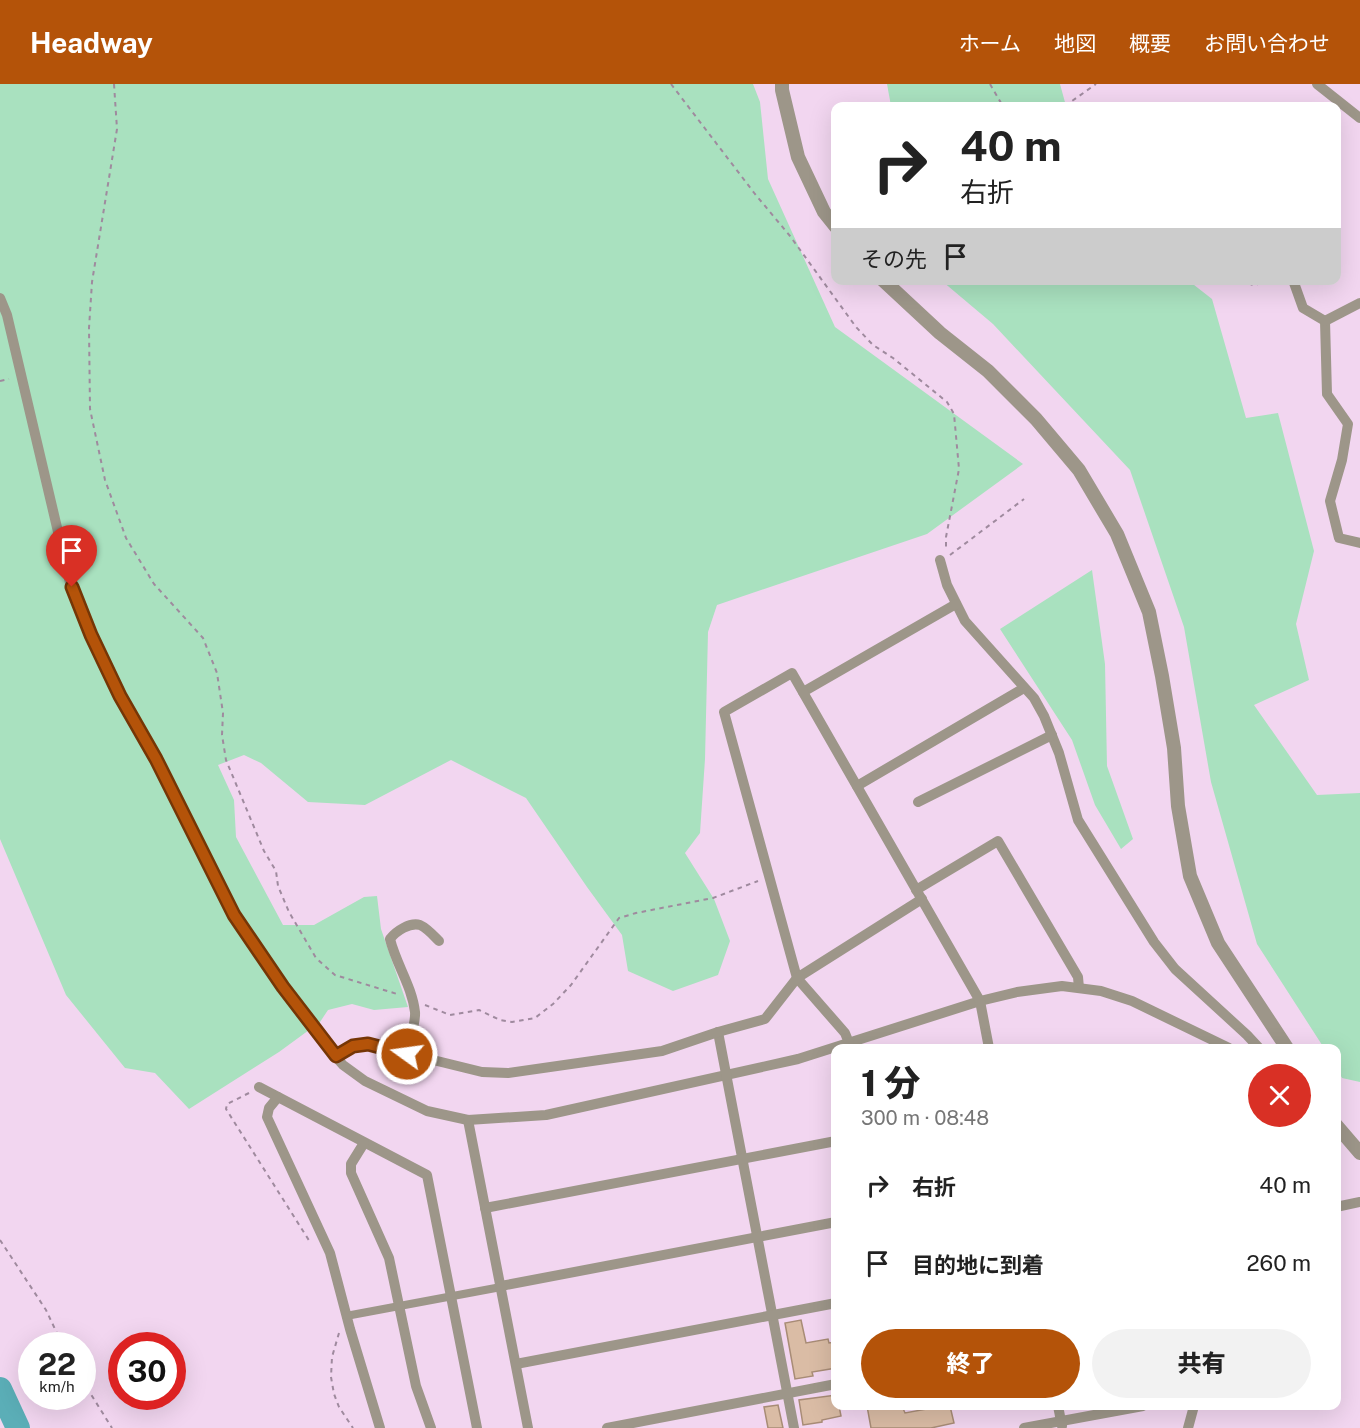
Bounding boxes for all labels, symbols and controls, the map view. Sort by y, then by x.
text: Headway [30,26,153,59]
text: ホーム [959,31,1021,56]
text: 地図 [1054,31,1096,56]
text: 概要 [1129,31,1171,56]
text: お問い合わせ [1204,31,1330,56]
text: 40 m [960,121,1062,170]
icon: right [861,126,939,204]
text: 右折 [960,176,1014,208]
icon: arrive [939,240,972,273]
text: その先 [861,246,927,272]
pin [46,525,97,587]
icon: arrive [55,534,88,567]
position arrow [375,1022,439,1086]
text: 1 分 [861,1062,921,1104]
button: close [1248,1064,1311,1127]
text: 300 m · 08:48 [861,1106,989,1130]
icon: right [861,1169,894,1202]
text: 40 m [1259,1172,1311,1198]
text: 右折 [912,1174,956,1200]
icon: arrive [861,1247,894,1280]
text: 260 m [1246,1250,1311,1276]
text: 目的地に到着 [912,1252,1044,1278]
button: 終了 [861,1329,1080,1398]
button: 共有 [1092,1329,1311,1398]
speed limit sign: 30 [108,1332,186,1410]
text: 22 [38,1346,76,1382]
text: km/h [39,1378,75,1395]

